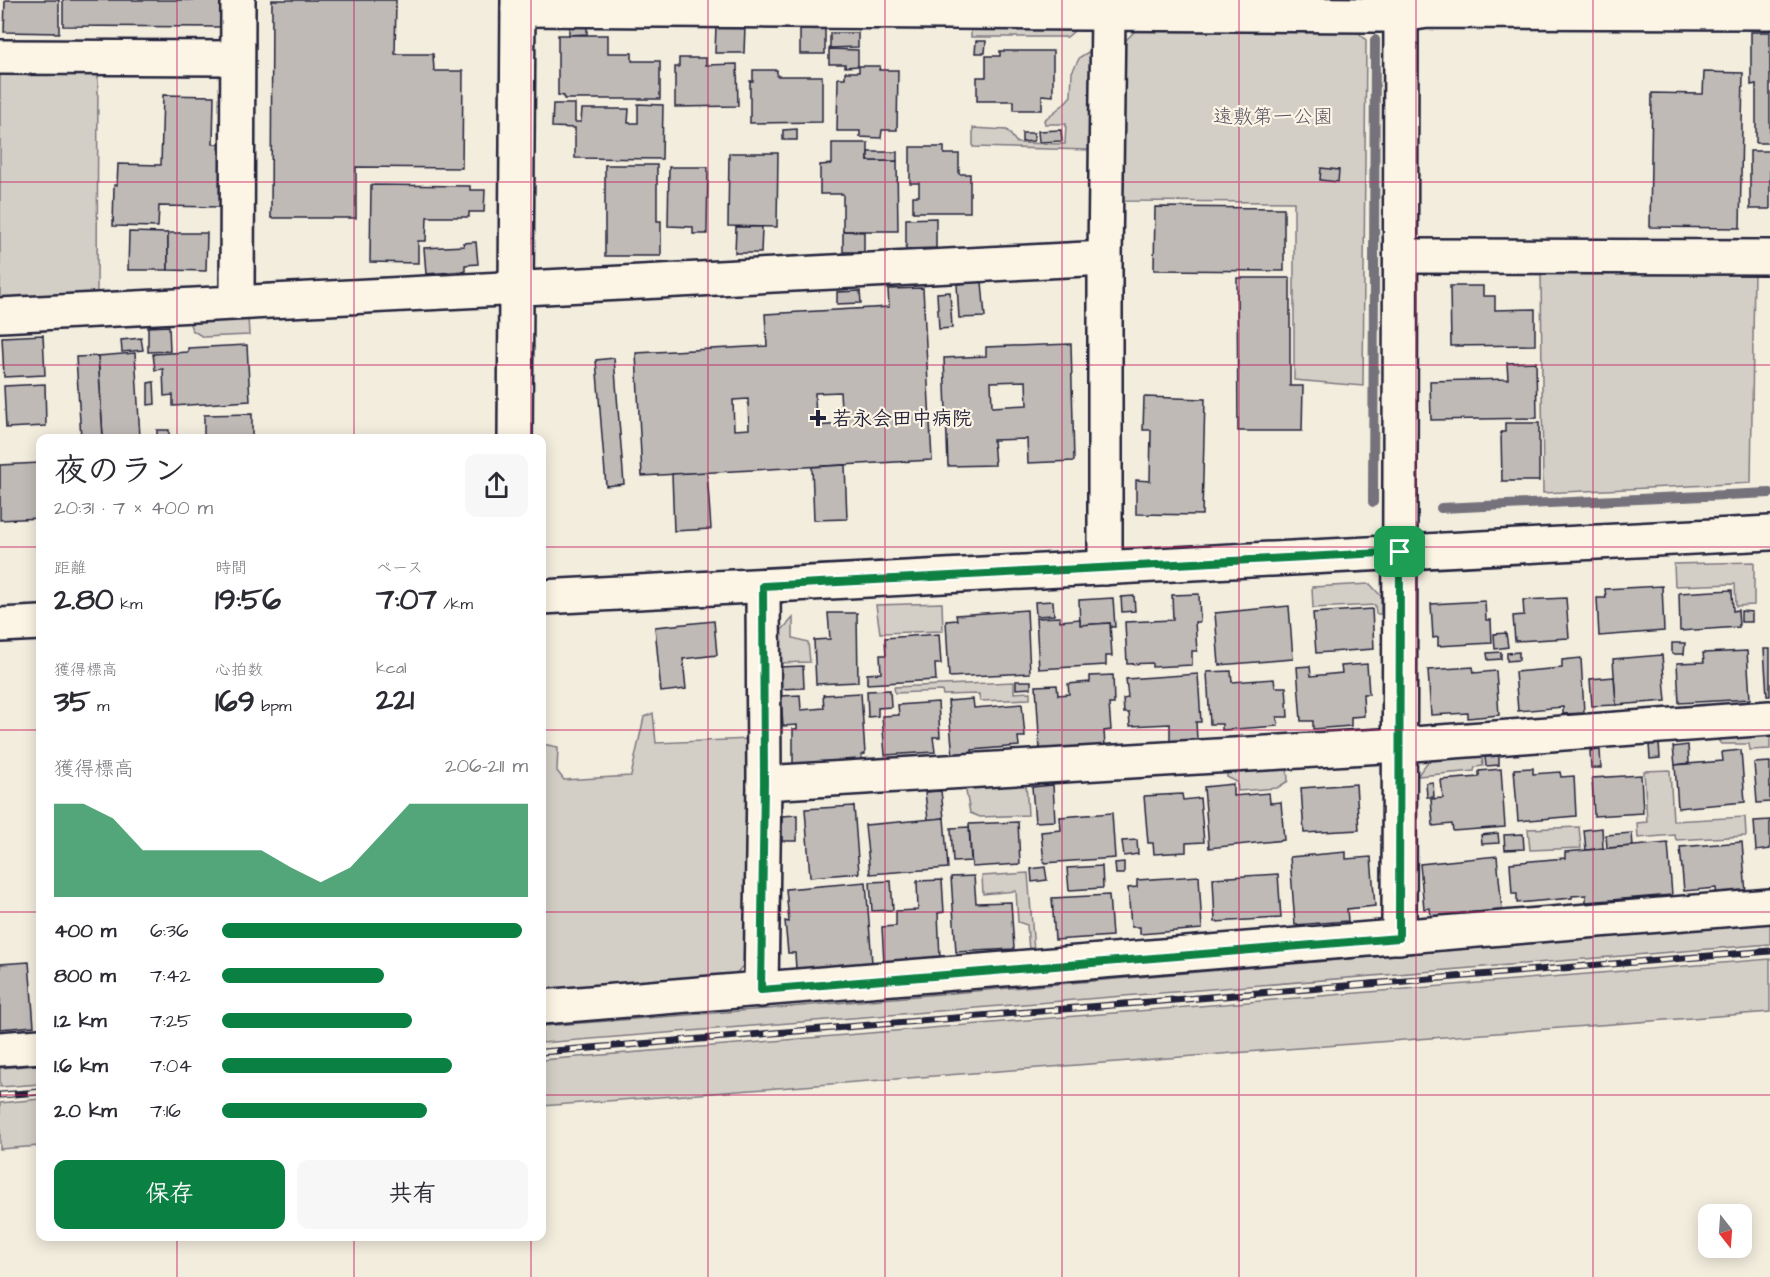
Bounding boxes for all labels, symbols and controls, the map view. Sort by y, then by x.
park label: 遠敷第一公園 [1213,103,1333,131]
place label: 若永会田中病院 [832,405,972,433]
marker: 若永会田中病院 [809,409,827,427]
text: 夜のラン [54,448,186,494]
button: share [465,454,528,517]
text: 20:31 · 7 × 400 m [54,494,213,522]
pin [1374,526,1425,577]
icon: arrive [1383,535,1416,568]
text: 距離 [54,557,86,579]
text: 時間 [215,557,247,579]
text: ペース [376,557,423,579]
text: 2.80 [54,579,114,621]
text: 19:56 [215,579,281,621]
text: 7:07 [376,579,437,621]
text: km [114,593,142,615]
text: /km [437,593,473,615]
text: kcal [376,657,407,679]
text: 獲得標高 [54,659,118,681]
text: 心拍数 [215,659,263,681]
text: 221 [376,679,414,721]
text: 35 [54,681,91,723]
text: 169 [215,681,255,723]
text: m [91,695,109,717]
text: bpm [255,695,291,717]
text: 206–211 m [445,752,528,780]
text: 獲得標高 [54,755,134,783]
text: 400 m [54,917,116,945]
text: 6:36 [150,917,189,945]
text: 800 m [54,962,116,990]
text: 7:42 [150,962,191,990]
text: 1.2 km [54,1007,107,1035]
text: 7:25 [150,1007,191,1035]
text: 1.6 km [54,1052,108,1080]
text: 7:04 [150,1052,192,1080]
text: 2.0 km [54,1097,117,1125]
text: 7:16 [150,1097,181,1125]
button: 保存 [54,1160,285,1229]
button: 共有 [297,1160,528,1229]
north arrow [1698,1204,1752,1258]
map controls [1698,1204,1752,1258]

